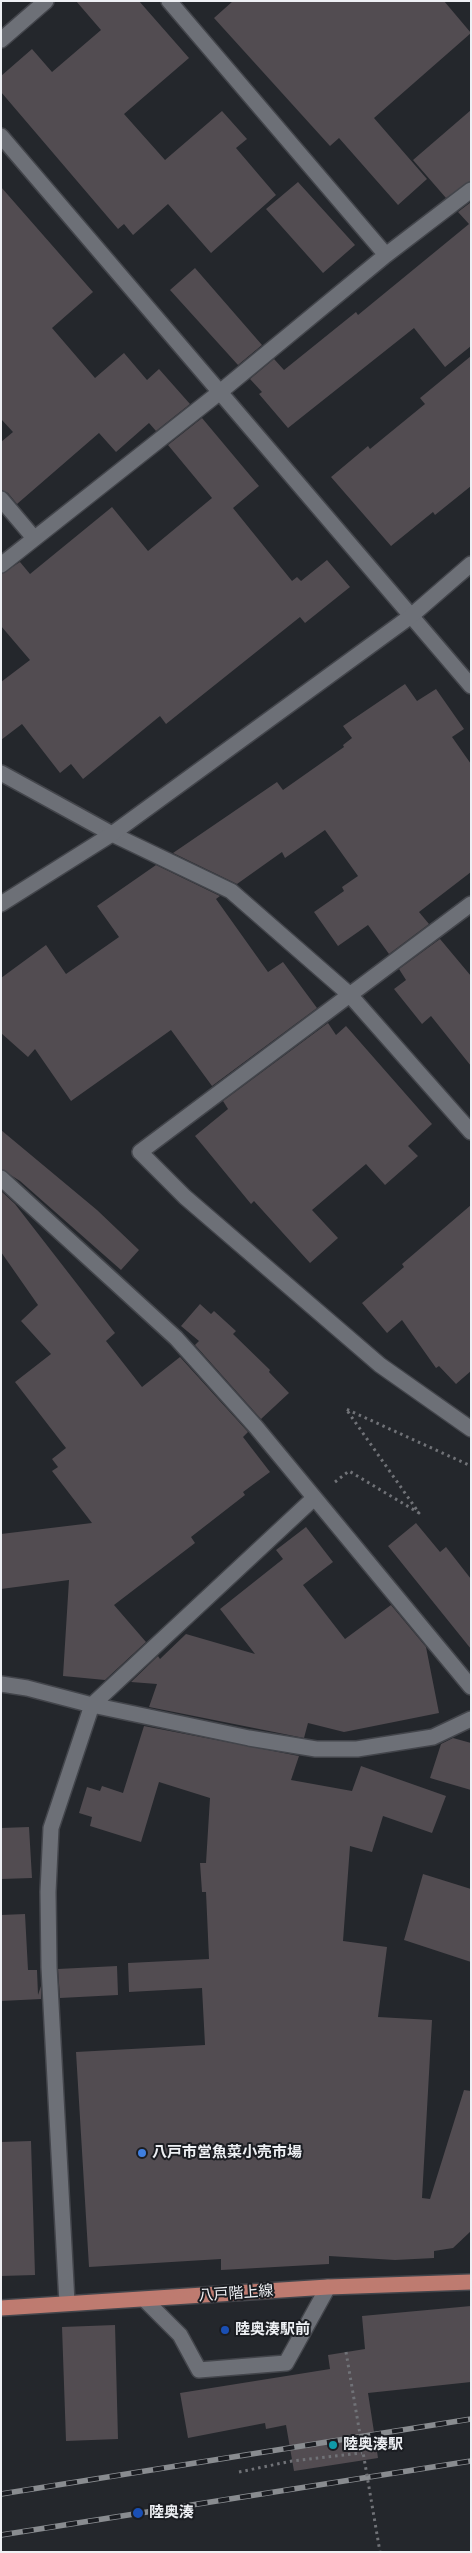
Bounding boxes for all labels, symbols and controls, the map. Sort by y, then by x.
place label: 八戸市営魚菜小売市場 [152,2144,302,2162]
marker: 八戸市営魚菜小売市場 [136,2147,148,2159]
street label: 八戸階上線 [198,2282,274,2306]
place label: 陸奥湊駅前 [235,2321,310,2339]
marker: 陸奥湊駅前 [219,2324,231,2336]
place label: 陸奥湊駅 [343,2436,403,2454]
marker: 陸奥湊駅 [327,2439,339,2451]
place label: 陸奥湊 [149,2504,194,2522]
marker: 陸奥湊 [131,2506,145,2520]

